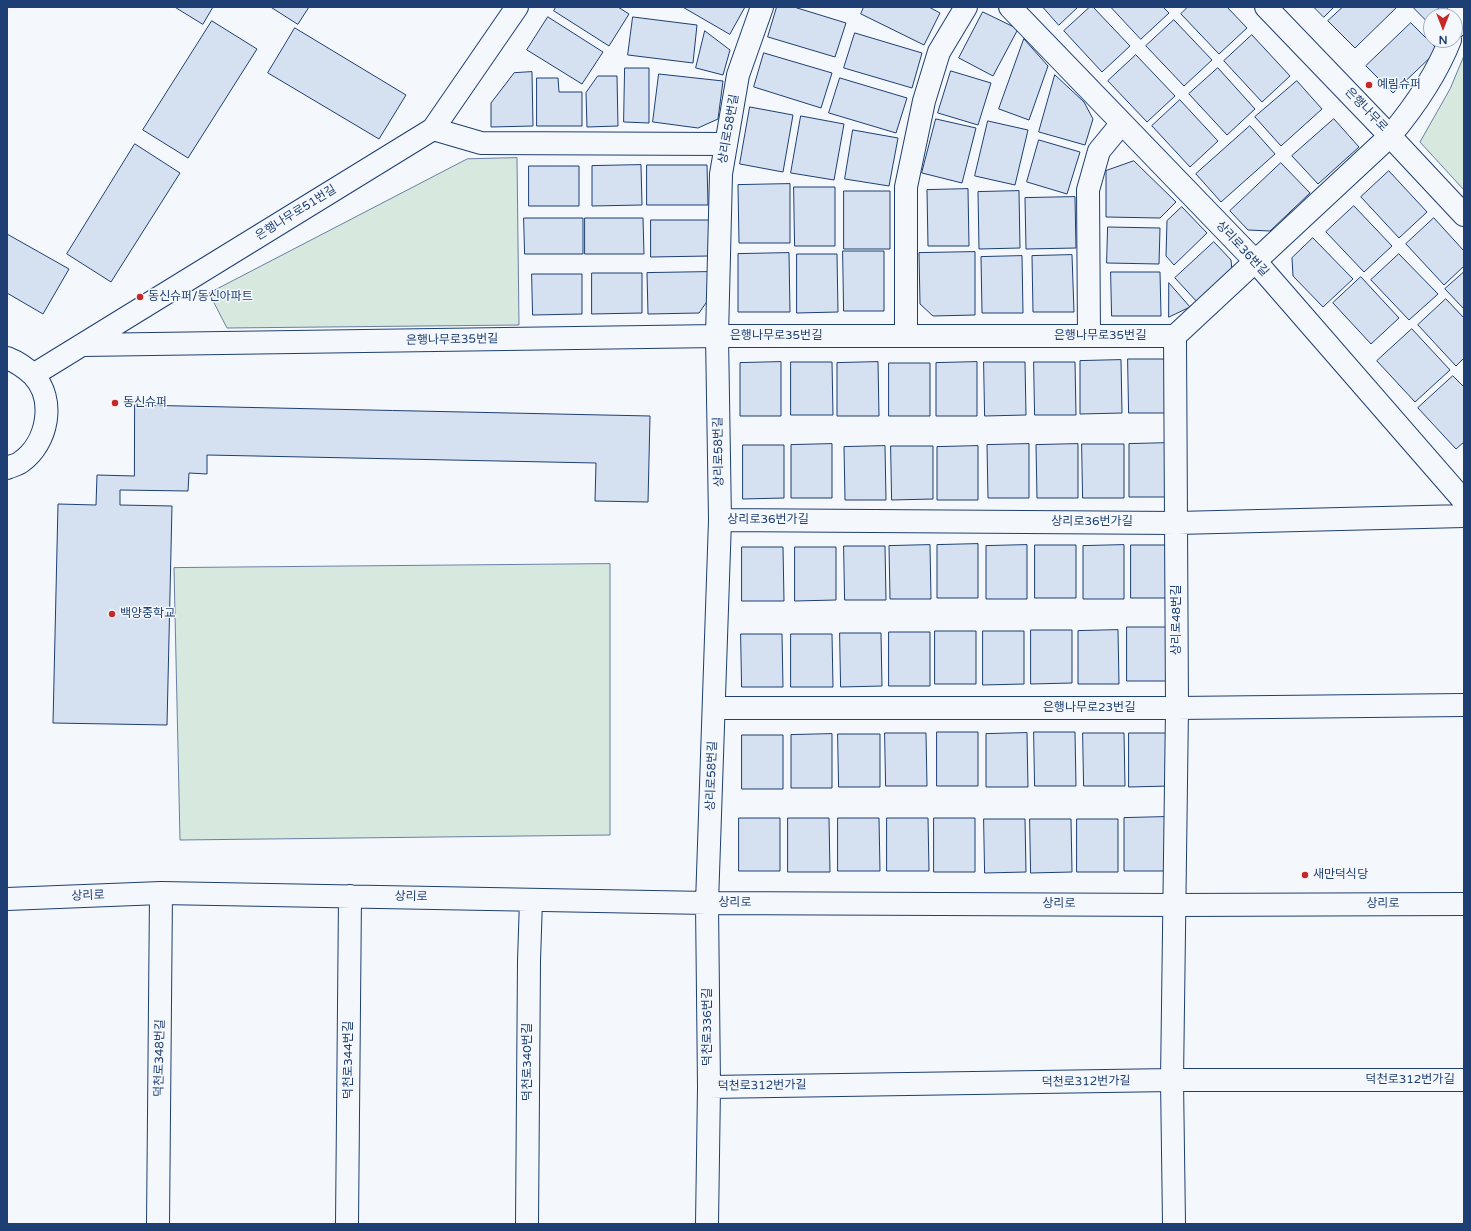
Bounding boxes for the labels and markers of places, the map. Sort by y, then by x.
place label: 예림슈퍼 [1377,78,1421,92]
marker: 예림슈퍼 [1364,80,1374,90]
place label: 동신슈퍼/동신아파트 [148,290,253,304]
marker: 동신슈퍼/동신아파트 [135,292,145,302]
place label: 동신슈퍼 [123,396,167,410]
marker: 동신슈퍼 [110,398,120,408]
place label: 백양중학교 [120,607,175,621]
marker: 백양중학교 [107,609,117,619]
place label: 새만덕식당 [1313,868,1368,882]
marker: 새만덕식당 [1300,870,1310,880]

